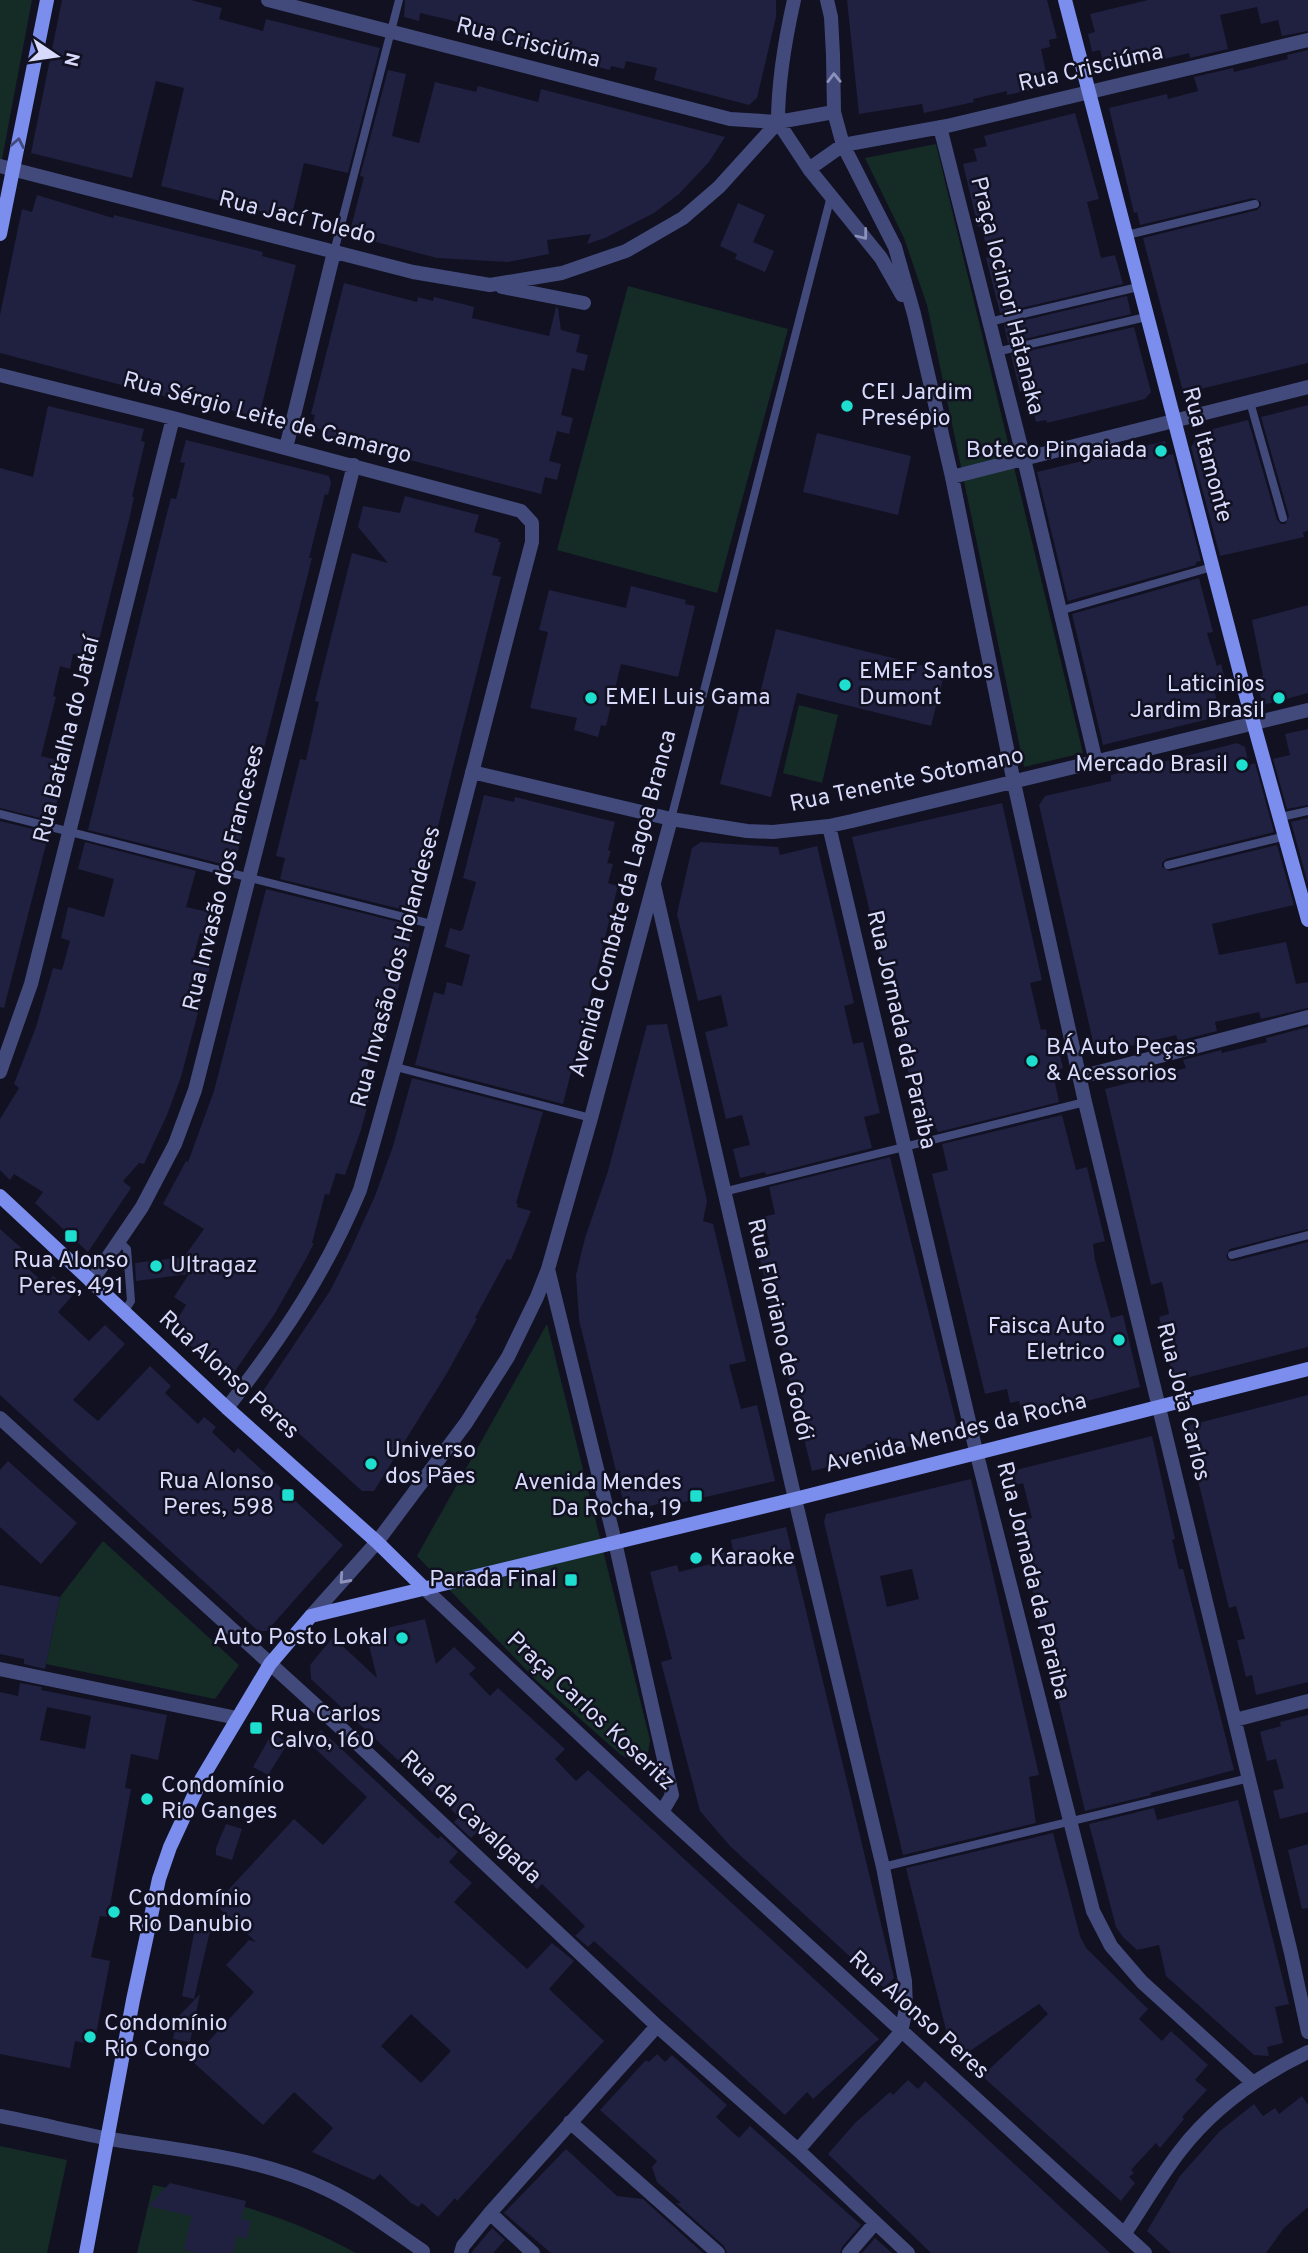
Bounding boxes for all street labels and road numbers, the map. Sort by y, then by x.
street label: Rua Crisciúma [453,12,603,76]
street label: Rua Crisciúma [1016,38,1166,100]
street label: Praça Iocinori Hatanaka [962,174,1050,418]
street label: Rua Jací Toledo [215,185,379,253]
street label: Rua Sérgio Leite de Camargo [119,366,415,472]
street label: Rua Itamonte [1174,384,1238,526]
street label: Rua Batalha do Jataí [28,632,108,846]
street label: Avenida Combate da Lagoa Branca [564,727,684,1081]
street label: Rua Invasão dos Franceses [178,742,272,1014]
street label: Rua Tenente Sotomano [787,742,1027,820]
street label: Rua Invasão dos Holandeses [345,823,449,1111]
street label: Rua Jornada da Paraiba [858,908,942,1152]
street label: Rua Floriano de Godói [739,1216,819,1444]
street label: Rua Alonso Peres [152,1305,304,1447]
street label: Rua Jota Carlos [1148,1320,1216,1484]
street label: Avenida Mendes da Rocha [822,1387,1090,1481]
street label: Rua Jornada da Paraiba [988,1459,1076,1703]
street label: Praça Carlos Koseritz [500,1626,680,1798]
street label: Rua da Cavalgada [393,1745,547,1891]
street label: Rua Alonso Peres [842,1945,994,2087]

